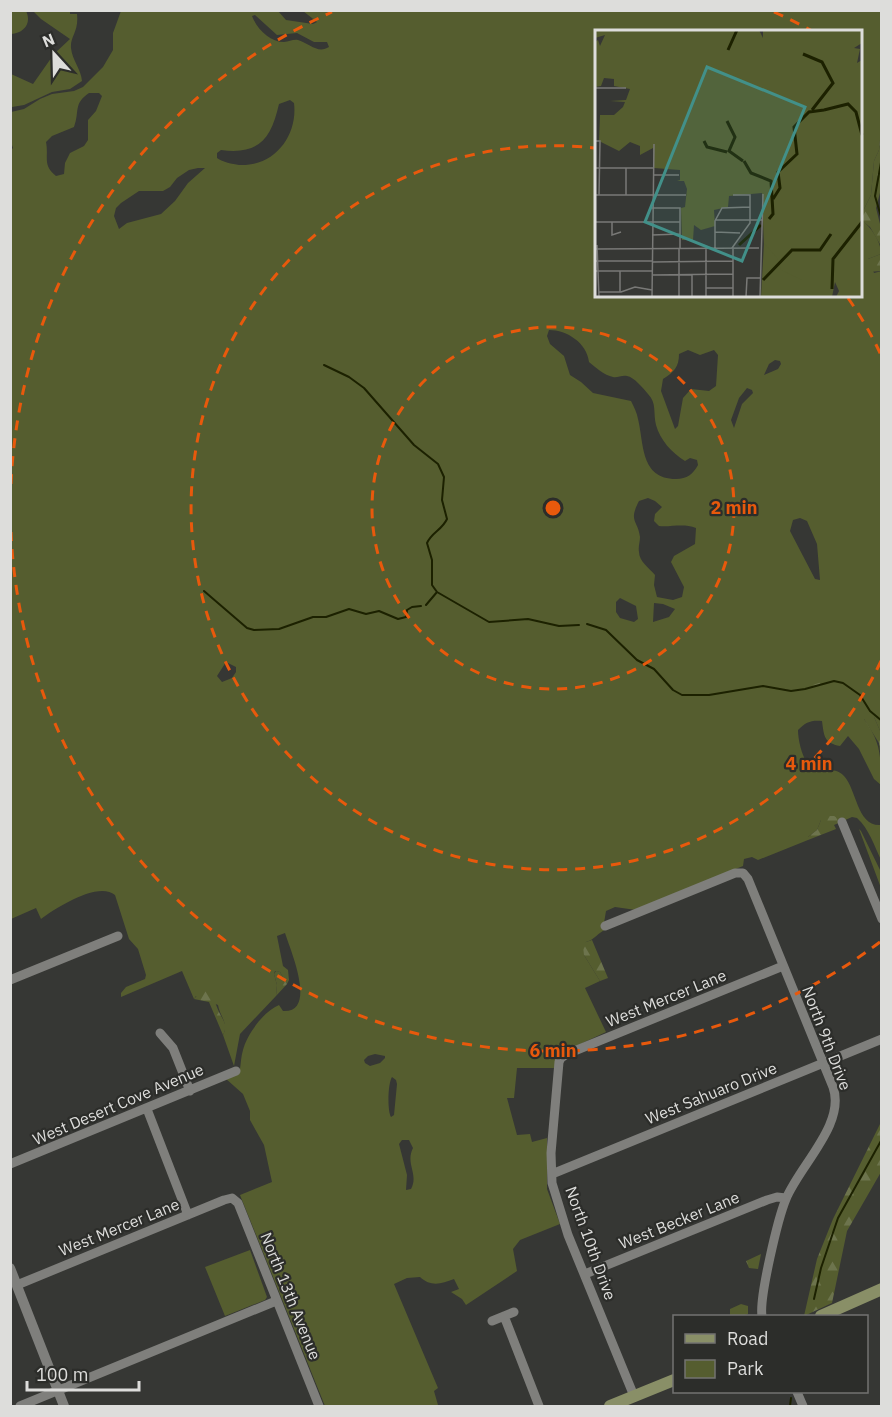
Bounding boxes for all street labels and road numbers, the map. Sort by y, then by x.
street label: West Mercer Lane [603,965,729,1031]
street label: North 9th Drive [798,983,856,1093]
street label: West Sahuaro Drive [642,1057,780,1129]
street label: West Desert Cove Avenue [29,1059,207,1149]
street label: North 10th Drive [561,1183,621,1303]
street label: West Becker Lane [616,1187,742,1253]
street label: West Mercer Lane [56,1194,182,1260]
street label: North 13th Avenue [256,1229,326,1363]

